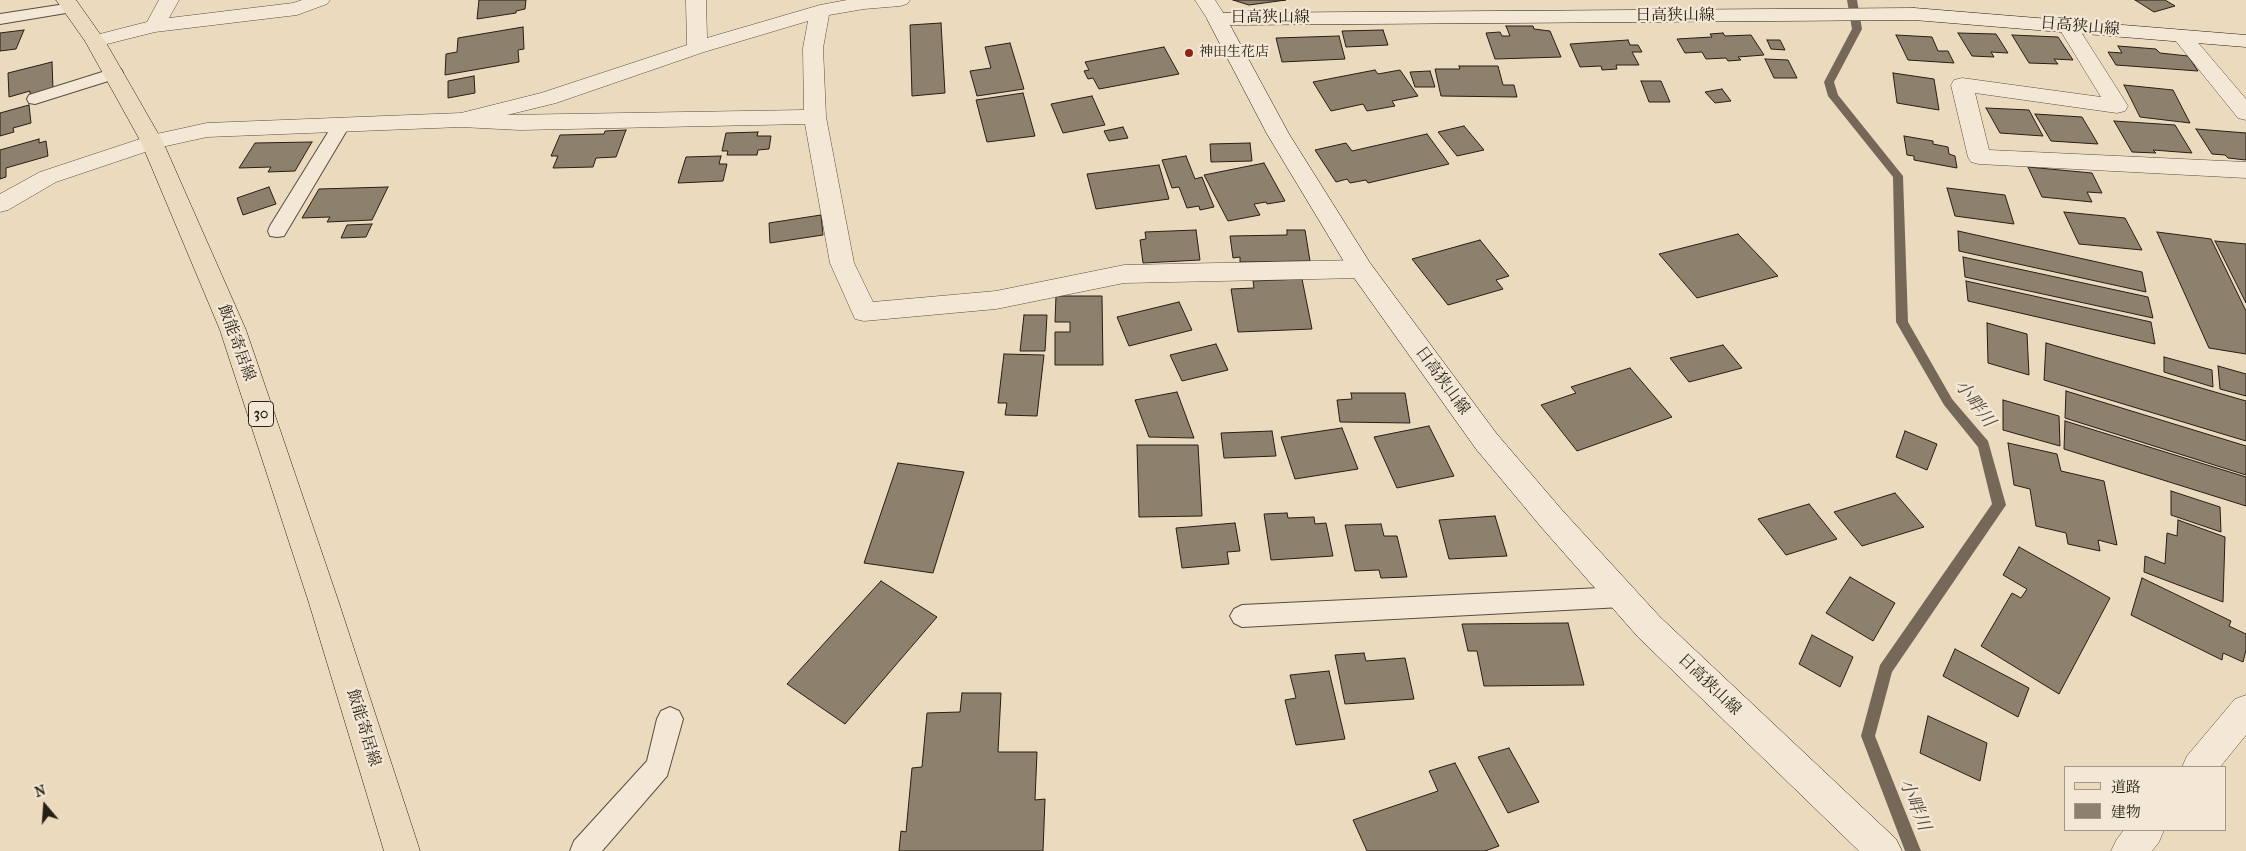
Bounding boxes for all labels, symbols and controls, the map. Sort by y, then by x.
street label: 日高狭山線 [1635,6,1715,26]
street label: 日高狭山線 [1230,8,1310,28]
street label: 日高狭山線 [2039,14,2121,40]
place label: 神田生花店 [1199,45,1269,61]
marker: 神田生花店 [1183,47,1195,59]
street label: 飯能寄居線 [213,302,259,384]
street label: 日高狭山線 [1411,343,1473,419]
water label: 小畔川 [1949,376,1999,432]
road number: 30 [248,402,274,426]
street label: 日高狭山線 [1674,650,1744,720]
street label: 飯能寄居線 [342,687,384,769]
legend [2064,766,2226,831]
water label: 小畔川 [1894,776,1934,834]
text: 道路 [2111,778,2141,796]
north arrow [20,781,70,831]
text: N [33,782,48,801]
text: 建物 [2111,803,2141,821]

